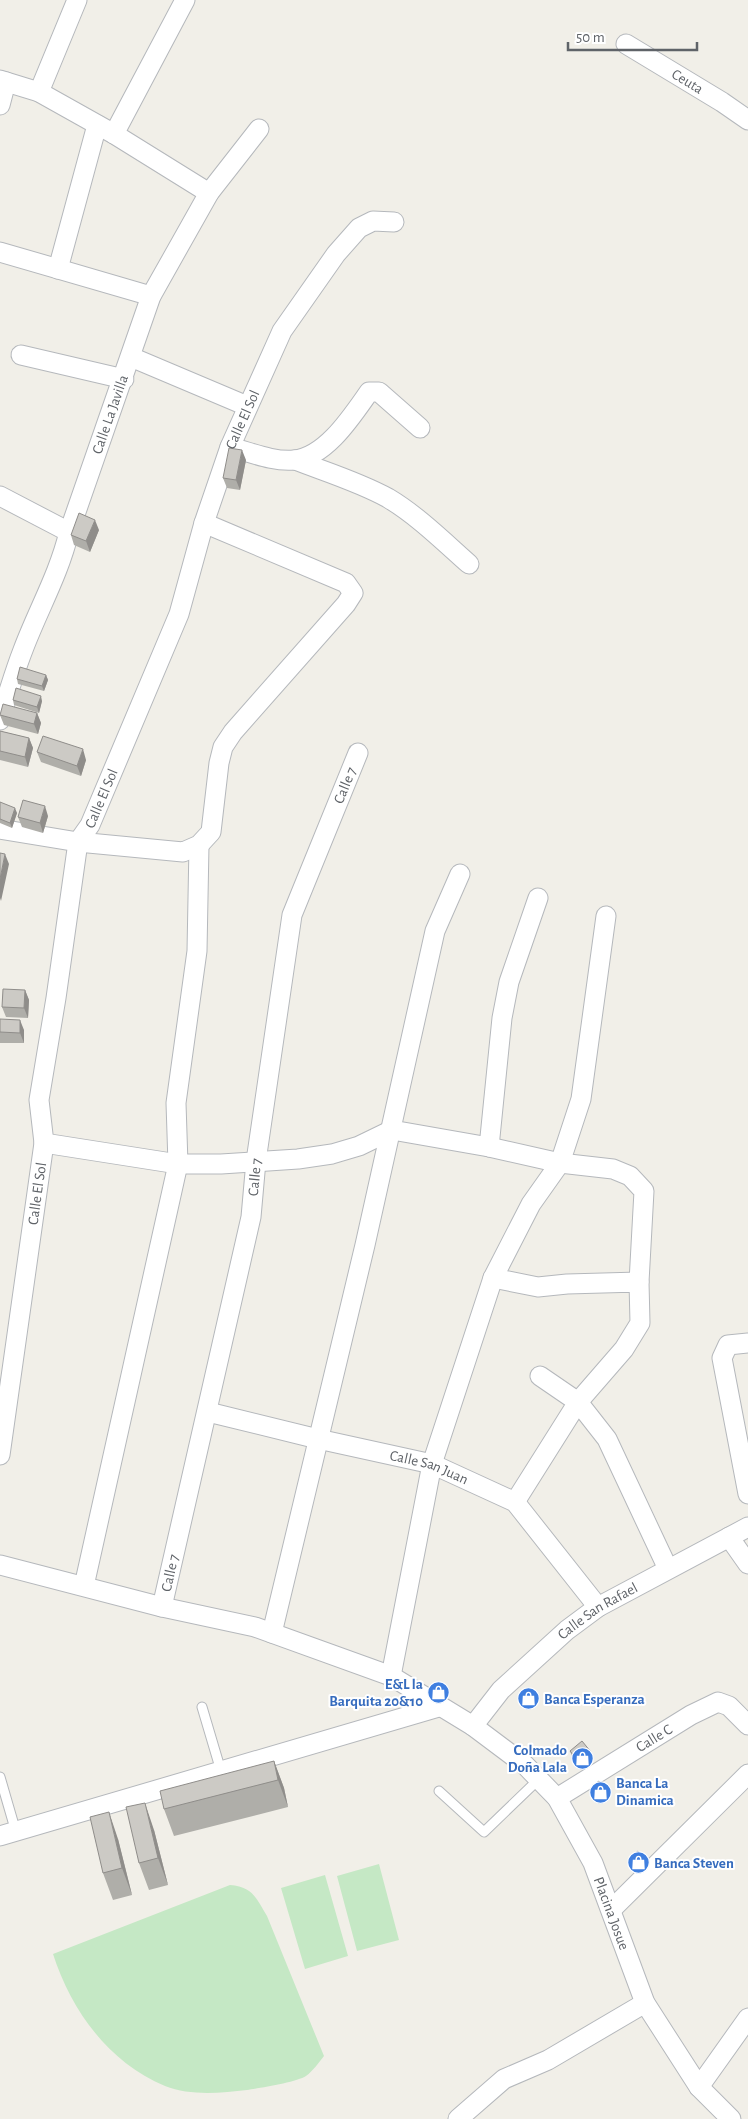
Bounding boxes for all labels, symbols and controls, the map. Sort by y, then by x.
scale bar [568,20,697,52]
text: 50 m [576,30,605,45]
street label: Ceuta [669,66,706,96]
street label: Calle La Javilla [89,373,131,456]
street label: Calle El Sol [223,388,262,451]
street label: Calle 7 [331,765,359,806]
street label: Calle El Sol [82,767,120,830]
street label: Calle 7 [245,1158,264,1197]
street label: Calle El Sol [25,1161,49,1226]
street label: Calle San Juan [388,1447,471,1487]
street label: Calle 7 [158,1553,181,1593]
street label: Calle San Rafael [555,1580,640,1642]
place label: E&L la Barquita 20&10 [329,1677,423,1709]
shop icon: E&L la Barquita 20&10 [427,1681,451,1705]
shop icon: Banca Esperanza [516,1687,540,1711]
place label: Banca Esperanza [544,1692,645,1707]
street label: Calle C [633,1721,675,1755]
place label: Colmado Doña Lala [508,1743,567,1775]
shop icon: Colmado Doña Lala [571,1747,595,1771]
place label: Banca La Dinamica [616,1776,674,1808]
shop icon: Banca La Dinamica [588,1780,612,1804]
shop icon: Banca Steven [626,1851,650,1875]
place label: Banca Steven [654,1856,734,1871]
street label: Placina Josue [591,1875,632,1952]

